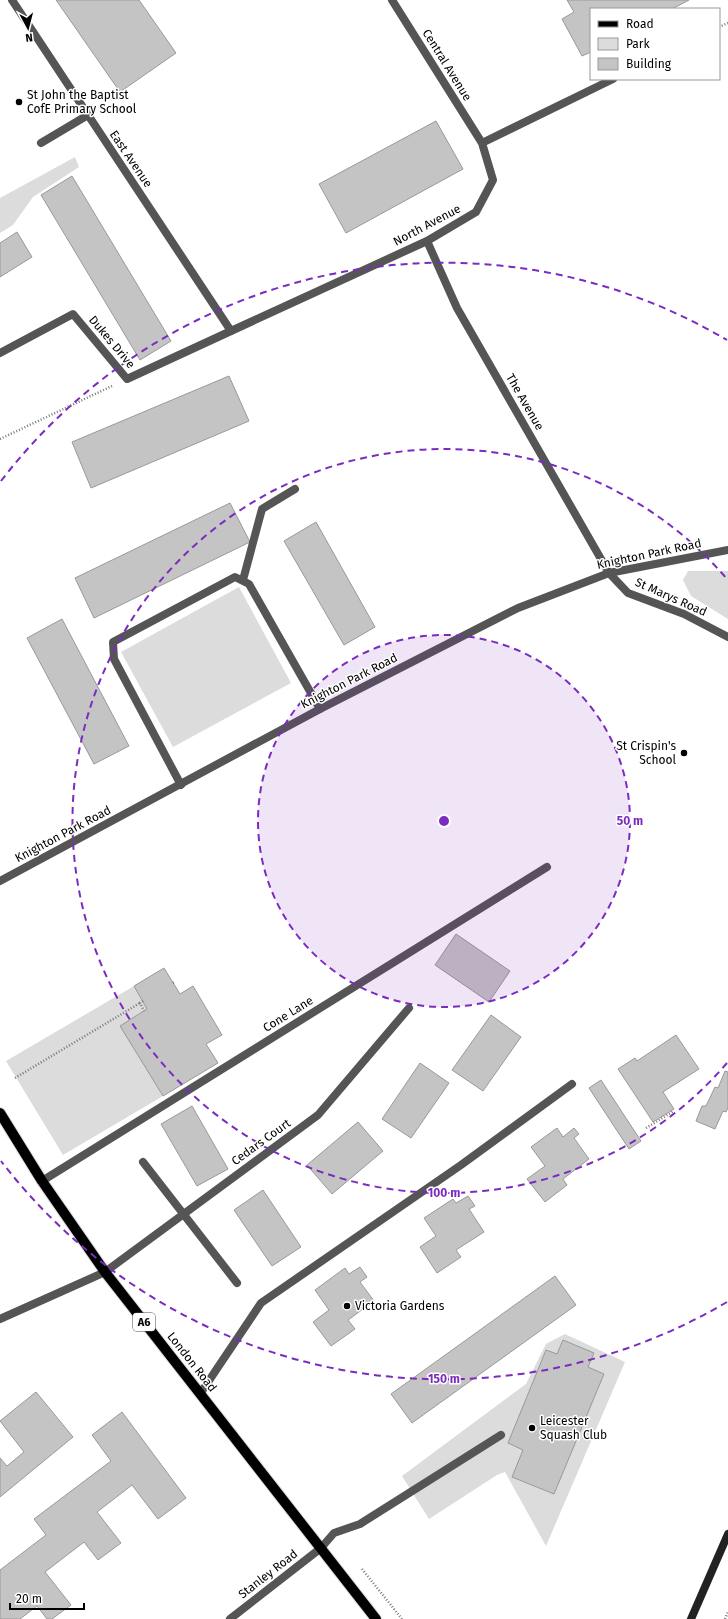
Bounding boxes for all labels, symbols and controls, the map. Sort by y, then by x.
north arrow [8,8,48,48]
legend [590,8,720,80]
text: Road [626,17,654,31]
street label: Central Avenue [419,27,475,103]
text: N [25,31,34,44]
text: Park [626,37,650,51]
text: Building [626,57,672,71]
place label: St John the Baptist CofE Primary School [27,88,137,116]
marker: St John the Baptist CofE Primary School [14,97,24,107]
street label: East Avenue [107,128,155,190]
street label: North Avenue [391,201,463,249]
street label: Dukes Drive [86,313,138,371]
street label: The Avenue [503,371,547,433]
street label: Knighton Park Road [595,536,703,572]
street label: St Marys Road [633,575,709,619]
street label: Knighton Park Road [298,651,400,711]
place label: St Crispin's School [616,739,676,767]
marker: St Crispin's School [679,748,689,758]
street label: Knighton Park Road [13,803,113,865]
centre of rings [437,814,451,828]
text: 50 m [617,814,643,828]
street label: Cone Lane [260,993,316,1035]
street label: Cedars Court [229,1116,294,1168]
text: 100 m [428,1186,460,1200]
place label: Victoria Gardens [355,1299,445,1313]
marker: Victoria Gardens [342,1301,352,1311]
road number: A6 [133,1313,155,1331]
street label: London Road [164,1329,220,1395]
text: 150 m [428,1372,460,1386]
place label: Leicester Squash Club [540,1414,607,1442]
marker: Leicester Squash Club [527,1423,537,1433]
street label: Stanley Road [236,1547,300,1601]
scale bar [10,1585,84,1611]
text: 20 m [16,1592,42,1606]

